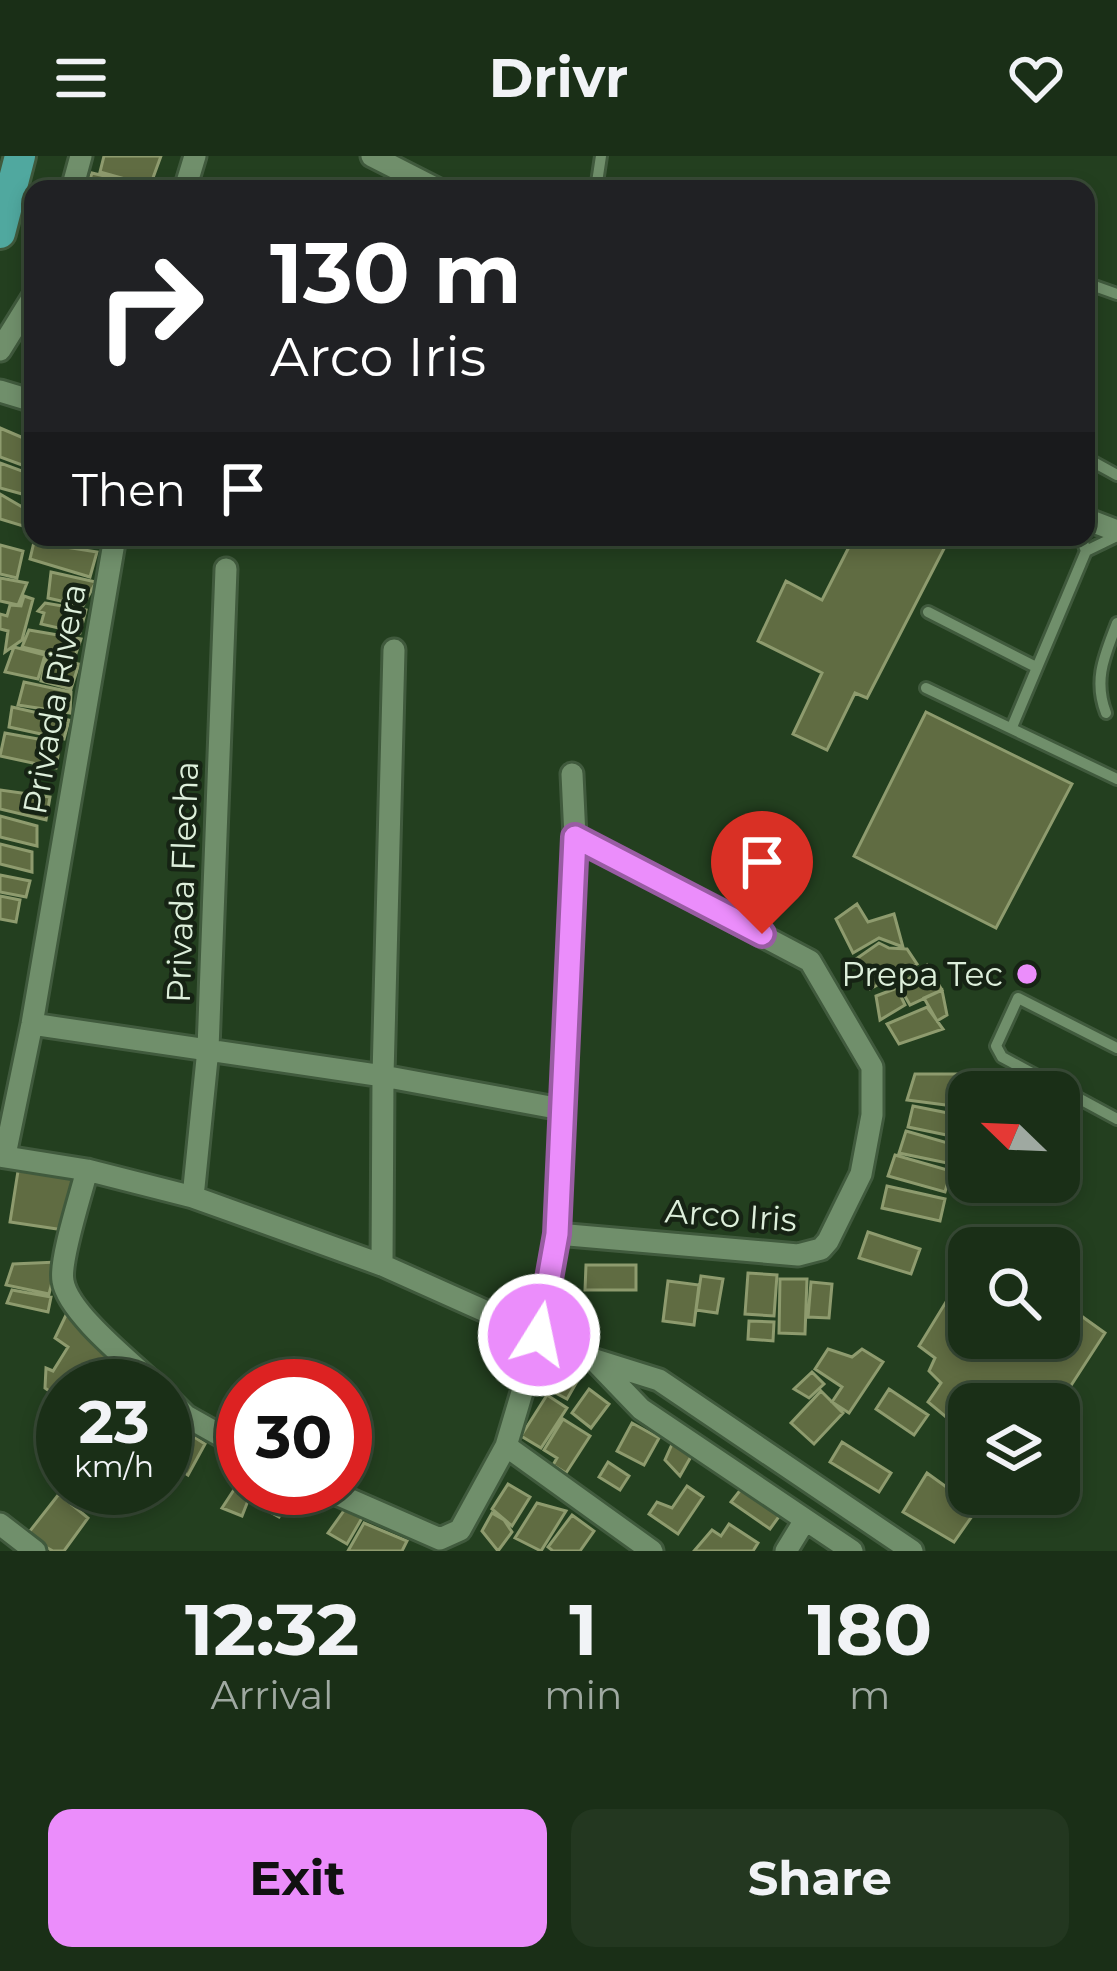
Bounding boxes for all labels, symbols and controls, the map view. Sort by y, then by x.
icon: menu [48,45,114,111]
text: Drivr [489,45,628,111]
icon: heart [1003,45,1069,111]
text: 130 m [270,222,522,324]
icon: right [72,228,228,384]
text: Arco Iris [270,324,486,390]
icon: arrive [210,456,276,522]
text: Then [72,462,186,517]
street label: Privada Rivera [14,581,94,817]
street label: Privada Flecha [158,760,206,1004]
pin [711,811,813,934]
icon: arrive [729,829,795,895]
place label: Prepa Tec [841,954,1003,994]
marker: Prepa Tec [1014,961,1040,987]
north arrow [948,1071,1080,1203]
map controls [948,1071,1080,1515]
street label: Arco Iris [664,1190,798,1240]
button: search [948,1227,1080,1359]
position arrow [476,1272,602,1398]
speed limit sign: 30 [216,1359,372,1515]
button: layers [948,1383,1080,1515]
text: 23 [79,1385,149,1458]
text: km/h [74,1448,154,1485]
text: 12:32 [185,1585,359,1673]
text: 1 [569,1585,597,1673]
text: 180 [807,1585,932,1673]
text: Arrival [211,1671,334,1719]
text: min [544,1671,622,1719]
text: m [849,1671,890,1719]
button: Exit [48,1809,547,1947]
button: Share [571,1809,1069,1947]

